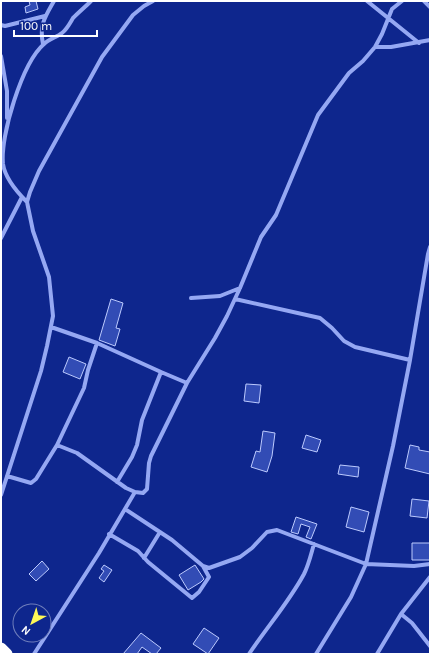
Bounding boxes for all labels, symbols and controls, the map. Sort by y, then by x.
scale bar [14,12,97,38]
text: 100 m [20,19,52,33]
north arrow [12,603,52,643]
text: N [19,623,33,638]

